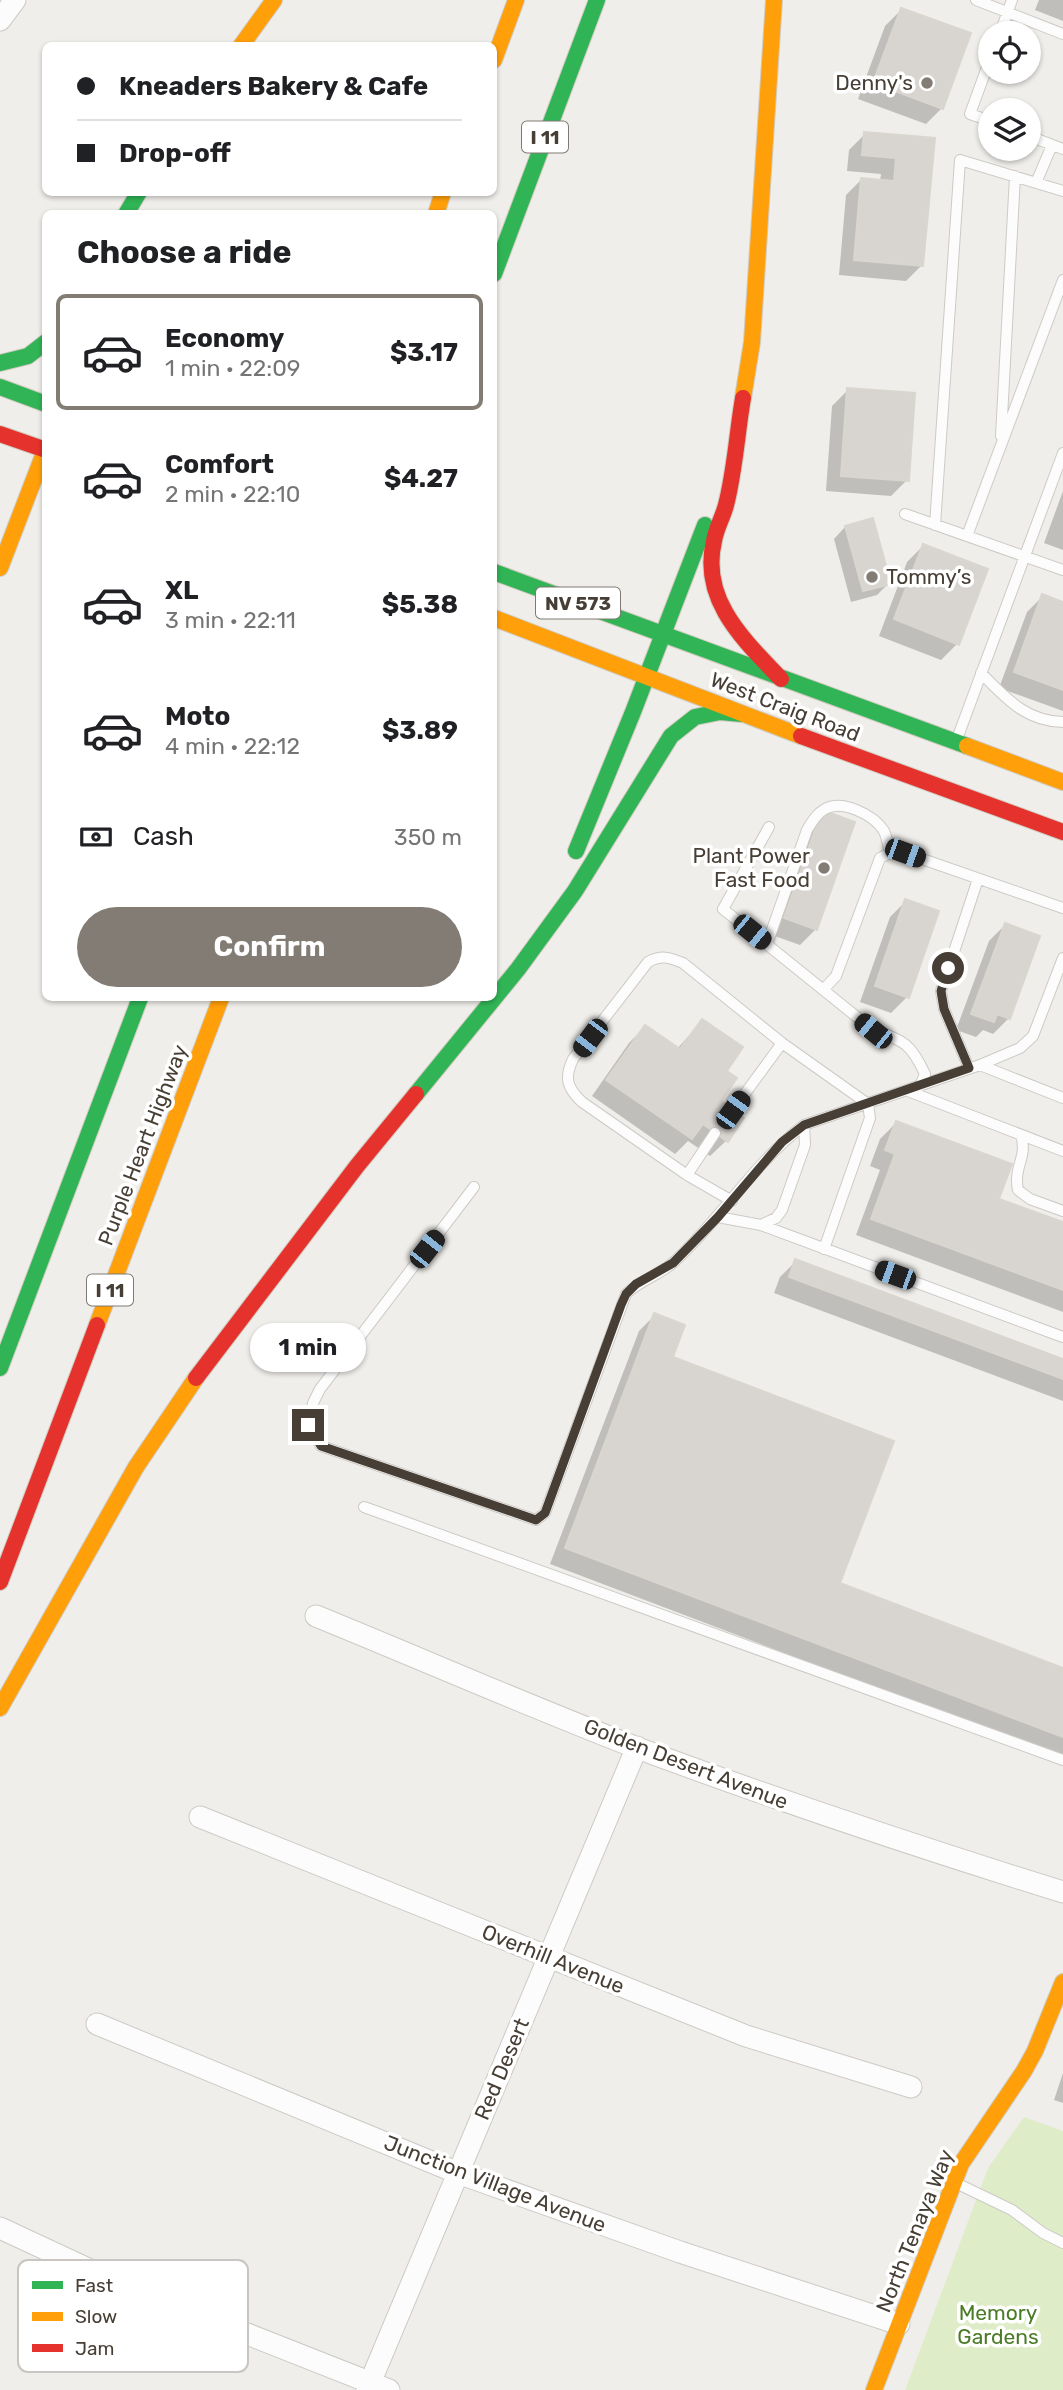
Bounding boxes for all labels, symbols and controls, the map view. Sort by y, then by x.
map controls [978,21,1041,161]
button: locate [978,21,1041,84]
place label: Denny's [835,70,913,95]
text: Kneaders Bakery & Cafe [119,71,428,102]
marker: Denny's [919,75,935,91]
button: layers [978,98,1041,161]
road number: I 11 [522,122,568,153]
text: Drop-off [119,138,231,169]
text: Choose a ride [77,233,291,271]
icon: car [81,321,144,384]
text: Economy [165,323,284,354]
text: $3.17 [390,337,458,368]
text: 1 min · 22:09 [165,354,300,382]
icon: car [81,447,144,510]
text: Comfort [165,449,274,480]
text: $4.27 [384,463,458,494]
text: 2 min · 22:10 [165,480,300,508]
place label: Tommy’s [886,564,972,589]
marker: Tommy’s [864,569,880,585]
icon: car [81,573,144,636]
text: XL [165,575,198,606]
road number: NV 573 [536,588,620,618]
text: $5.38 [382,589,458,620]
text: 3 min · 22:11 [165,606,296,634]
street label: West Craig Road [707,667,863,747]
icon: car [81,699,144,762]
text: Moto [165,701,230,732]
text: $3.89 [382,715,458,746]
text: 4 min · 22:12 [165,732,300,760]
icon: cash [77,818,115,856]
text: Cash [133,821,194,852]
text: 350 m [394,823,462,851]
car [882,836,929,870]
place label: Plant Power Fast Food [692,843,810,892]
marker: Plant Power Fast Food [816,860,832,876]
button: Confirm [77,907,462,987]
car [730,911,775,953]
route start [932,952,964,984]
car [851,1010,896,1052]
car [569,1015,612,1061]
street label: Purple Heart Highway [93,1041,193,1249]
car [713,1087,754,1133]
car [406,1226,449,1272]
car [872,1258,919,1292]
road number: I 11 [87,1274,133,1306]
callout: 1 min [250,1324,366,1372]
text: 1 min [279,1333,337,1361]
route end [292,1409,324,1441]
street label: Golden Desert Avenue [581,1713,792,1814]
street label: Overhill Avenue [478,1919,628,1998]
street label: Red Desert [469,2014,534,2123]
street label: Junction Village Avenue [381,2130,610,2237]
street label: North Tenaya Way [871,2146,959,2316]
legend [18,2260,248,2372]
text: Fast [75,2274,114,2297]
park label: Memory Gardens [957,2300,1039,2349]
text: Slow [75,2305,117,2328]
text: Jam [75,2337,114,2360]

